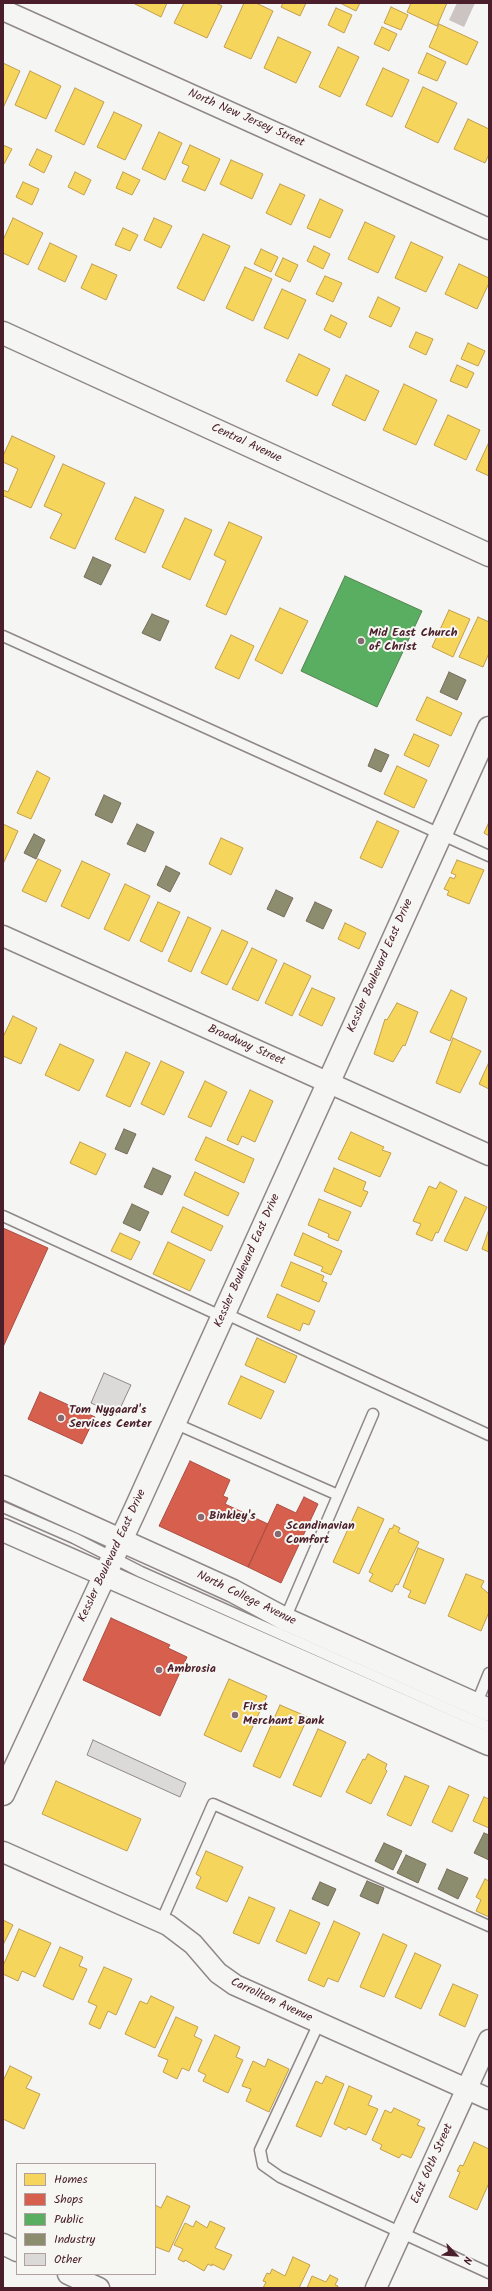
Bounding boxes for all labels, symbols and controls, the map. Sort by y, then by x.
street label: North New Jersey Street [185,87,307,151]
street label: Central Avenue [208,421,284,467]
place label: Mid East Church of Christ [369,627,458,655]
marker: Mid East Church of Christ [356,636,366,646]
street label: Kessler Boulevard East Drive [345,897,417,1035]
street label: Broadway Street [205,1022,287,1070]
street label: Kessler Boulevard East Drive [212,1192,284,1330]
place label: Tom Nygaard's Services Center [69,1404,151,1432]
marker: Tom Nygaard's Services Center [56,1413,66,1423]
street label: Kessler Boulevard East Drive [76,1487,150,1625]
place label: Binkley's [209,1510,256,1524]
marker: Binkley's [196,1512,206,1522]
place label: Scandinavian Comfort [286,1520,355,1548]
marker: Scandinavian Comfort [273,1529,283,1539]
street label: North College Avenue [194,1569,298,1629]
place label: Ambrosia [167,1663,216,1677]
marker: Ambrosia [154,1665,164,1675]
place label: First Merchant Bank [243,1701,324,1729]
marker: First Merchant Bank [230,1710,240,1720]
street label: Carrollton Avenue [228,1976,314,2026]
street label: East 60th Street [409,2122,457,2206]
legend [16,2163,156,2275]
text: Homes [54,2170,88,2189]
text: Shops [54,2190,83,2209]
text: Public [54,2210,84,2229]
text: Industry [54,2230,95,2249]
north arrow [436,2235,476,2275]
text: Other [54,2250,82,2269]
text: N [457,2253,477,2267]

